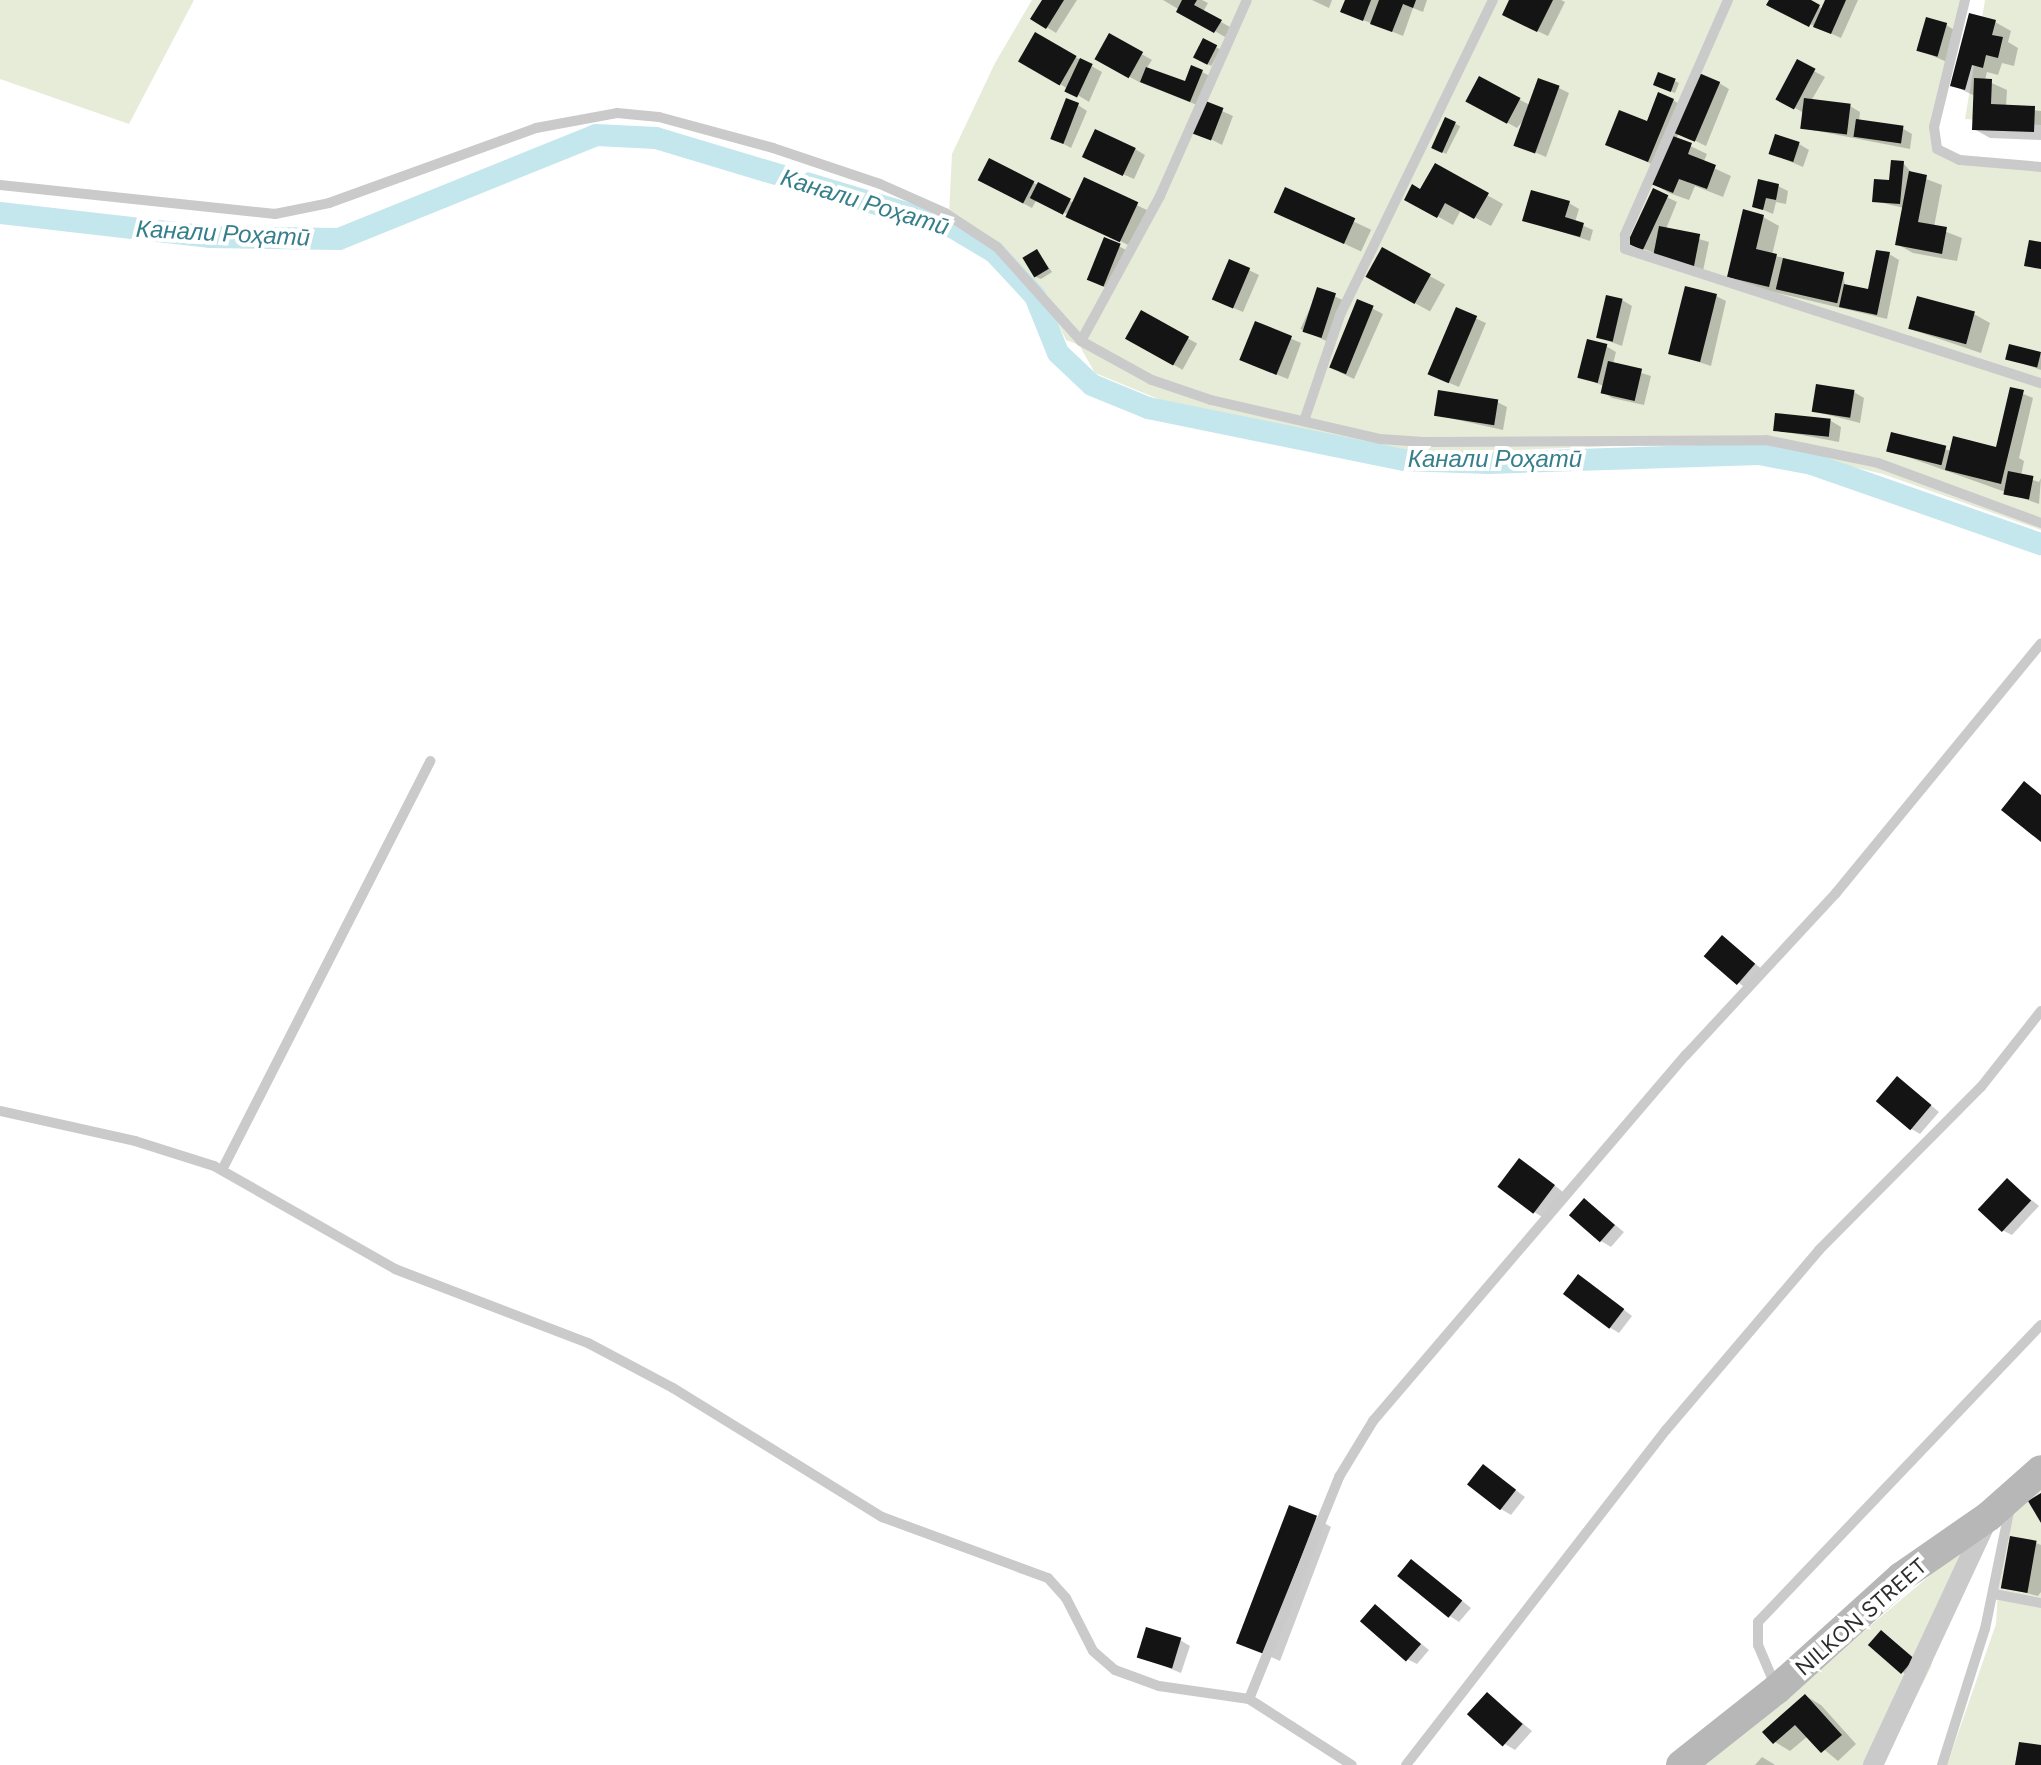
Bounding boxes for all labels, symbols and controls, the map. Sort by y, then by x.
water label: Канали Роҳатӣ [777,163,953,241]
water label: Канали Роҳатӣ [135,214,311,252]
water label: Канали Роҳатӣ [1408,445,1582,473]
street label: NILKON STREET [1790,1553,1932,1681]

